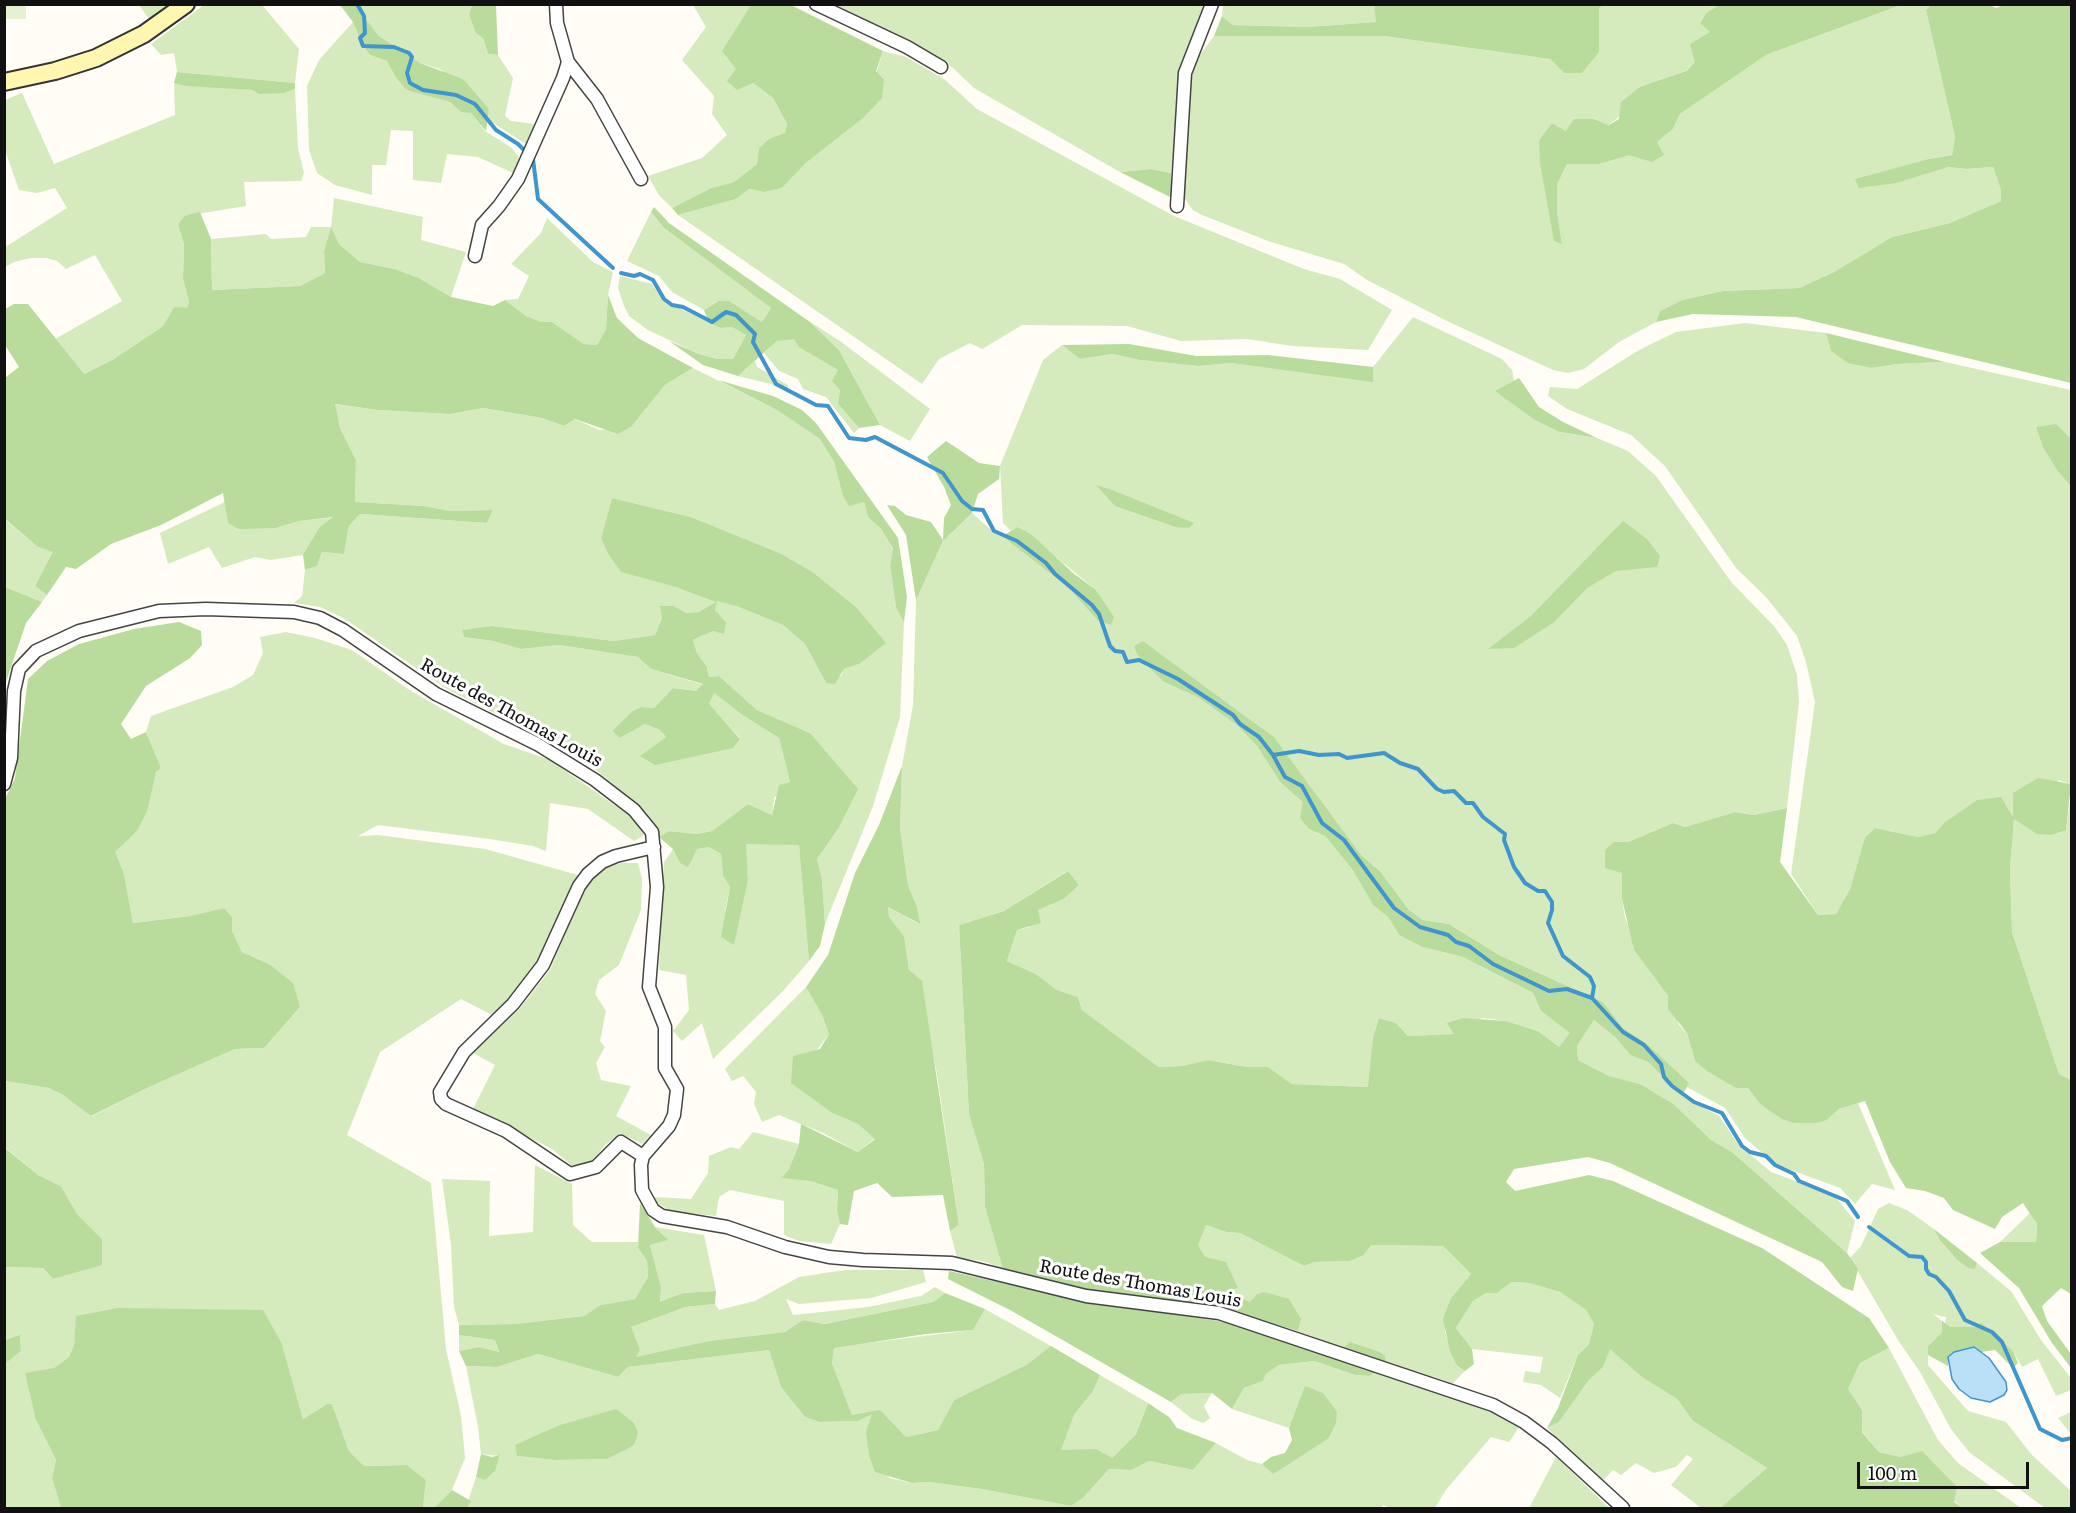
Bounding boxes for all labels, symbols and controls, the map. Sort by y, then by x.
street label: Route des Thomas Louis [416,654,606,772]
street label: Route des Thomas Louis [1038,1256,1242,1312]
scale bar [1860,1450,2032,1488]
text: 100 m [1868,1459,1917,1486]

